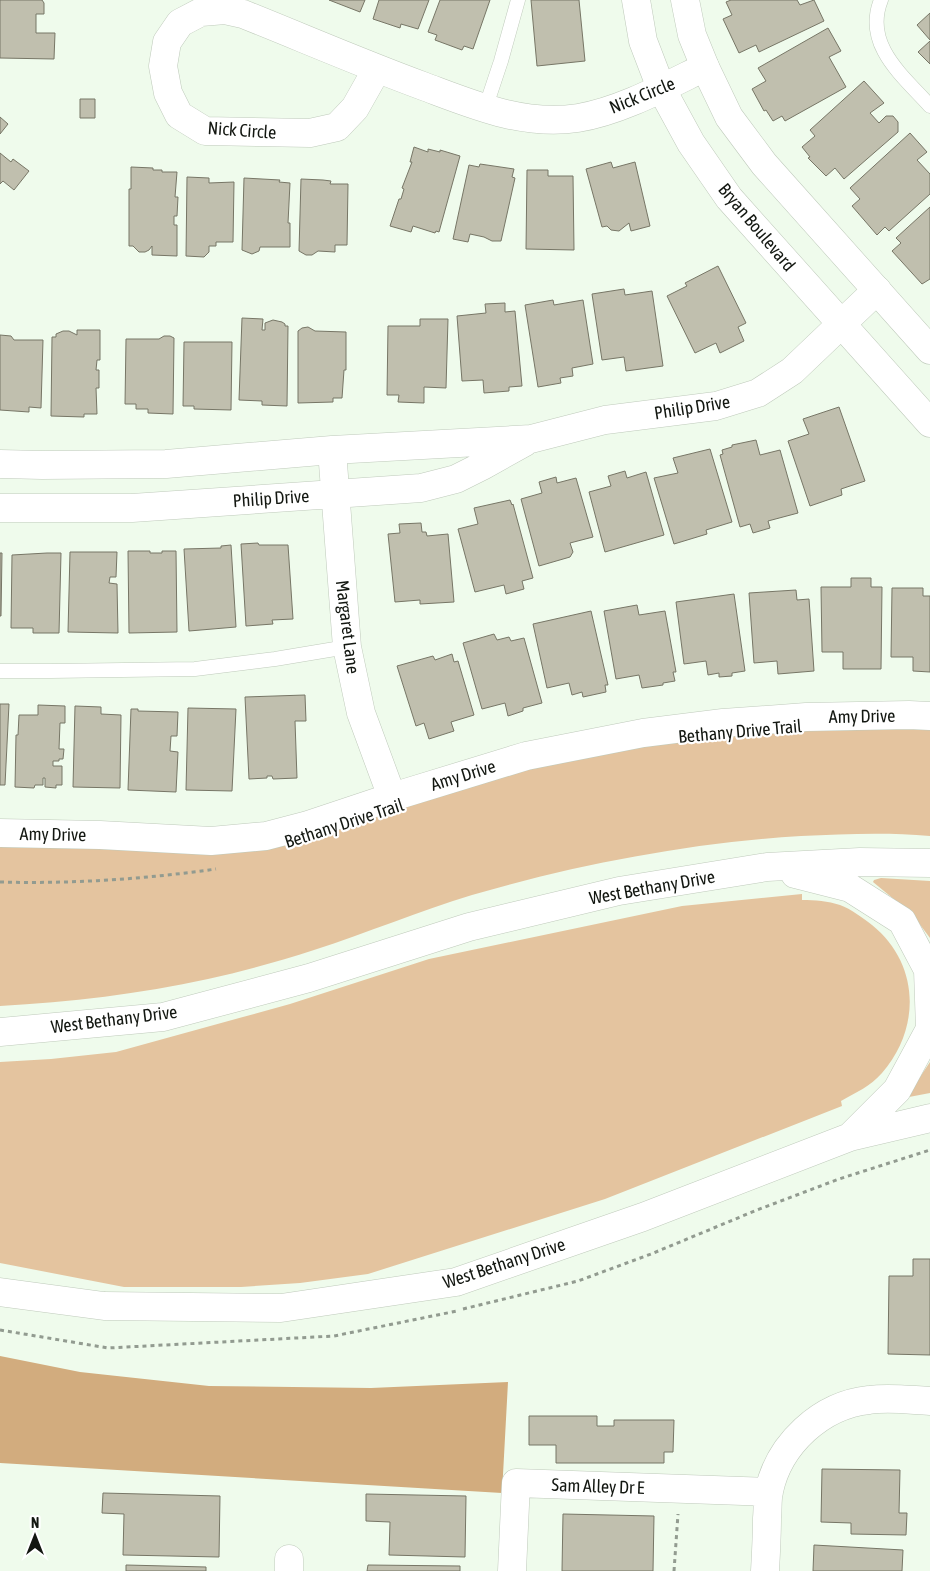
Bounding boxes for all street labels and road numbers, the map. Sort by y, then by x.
street label: Nick Circle [606,72,678,118]
street label: Nick Circle [207,117,277,143]
street label: Bryan Boulevard [714,179,800,275]
street label: Philip Drive [653,391,731,423]
street label: Philip Drive [232,485,310,511]
street label: Margaret Lane [332,579,364,675]
street label: Amy Drive [829,705,895,727]
street label: Bethany Drive Trail [677,715,803,747]
street label: Amy Drive [428,755,498,795]
street label: Bethany Drive Trail [282,794,406,852]
street label: Amy Drive [20,823,86,845]
street label: West Bethany Drive [588,866,716,908]
street label: West Bethany Drive [50,1001,178,1037]
street label: West Bethany Drive [440,1233,568,1293]
street label: Sam Alley Dr E [551,1474,645,1498]

